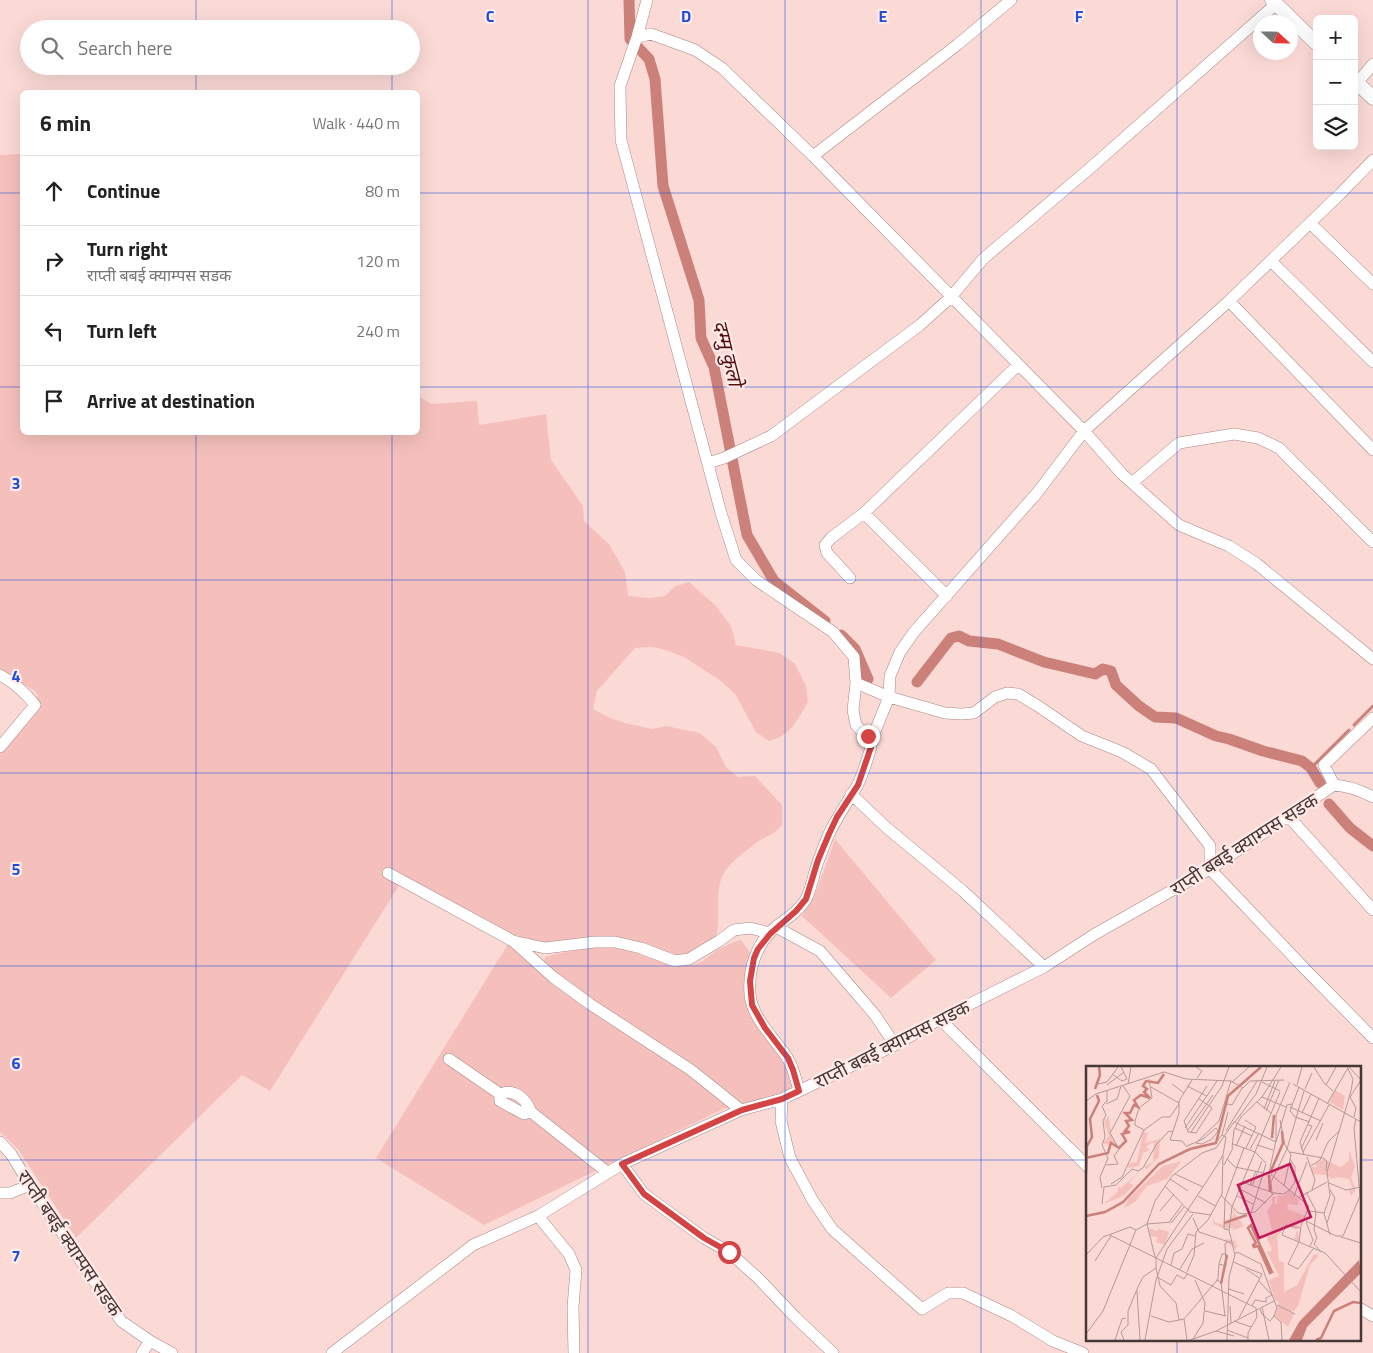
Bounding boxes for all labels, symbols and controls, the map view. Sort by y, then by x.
text: C [486,4,495,28]
text: D [681,4,691,28]
text: E [879,4,888,28]
text: F [1075,4,1084,28]
north arrow [1253,15,1298,60]
map controls [1313,15,1358,150]
button: + [1313,15,1358,60]
search box [20,20,420,75]
text: Search here [78,33,172,62]
icon: search [38,34,66,62]
button: − [1313,60,1358,105]
button: layers [1313,105,1358,150]
text: 6 min [40,107,91,139]
text: Walk · 440 m [312,111,400,135]
text: Continue [87,176,160,205]
icon: ahead [40,177,68,205]
text: 80 m [365,179,400,203]
text: Turn right [87,234,168,263]
icon: right [40,247,68,275]
text: 120 m [356,249,400,273]
text: राप्ती बबई क्याम्पस सडक [87,263,231,287]
text: Turn left [87,316,157,345]
icon: left [40,317,68,345]
water label: दम्मु कुलो [705,317,753,393]
text: 240 m [356,319,400,343]
text: Arrive at destination [87,386,255,415]
icon: arrive [40,387,68,415]
text: 3 [12,471,20,495]
text: 4 [12,664,21,688]
route end [857,725,880,748]
street label: राप्ती बबई क्याम्पस सडक [1164,785,1324,902]
text: 5 [12,857,21,881]
street label: राप्ती बबई क्याम्पस सडक [809,992,975,1095]
text: 6 [12,1051,21,1075]
inset map [1086,1066,1360,1340]
street label: राप्ती बबई क्याम्पस सडक [11,1164,131,1322]
route start [718,1241,741,1264]
text: 7 [12,1244,20,1268]

